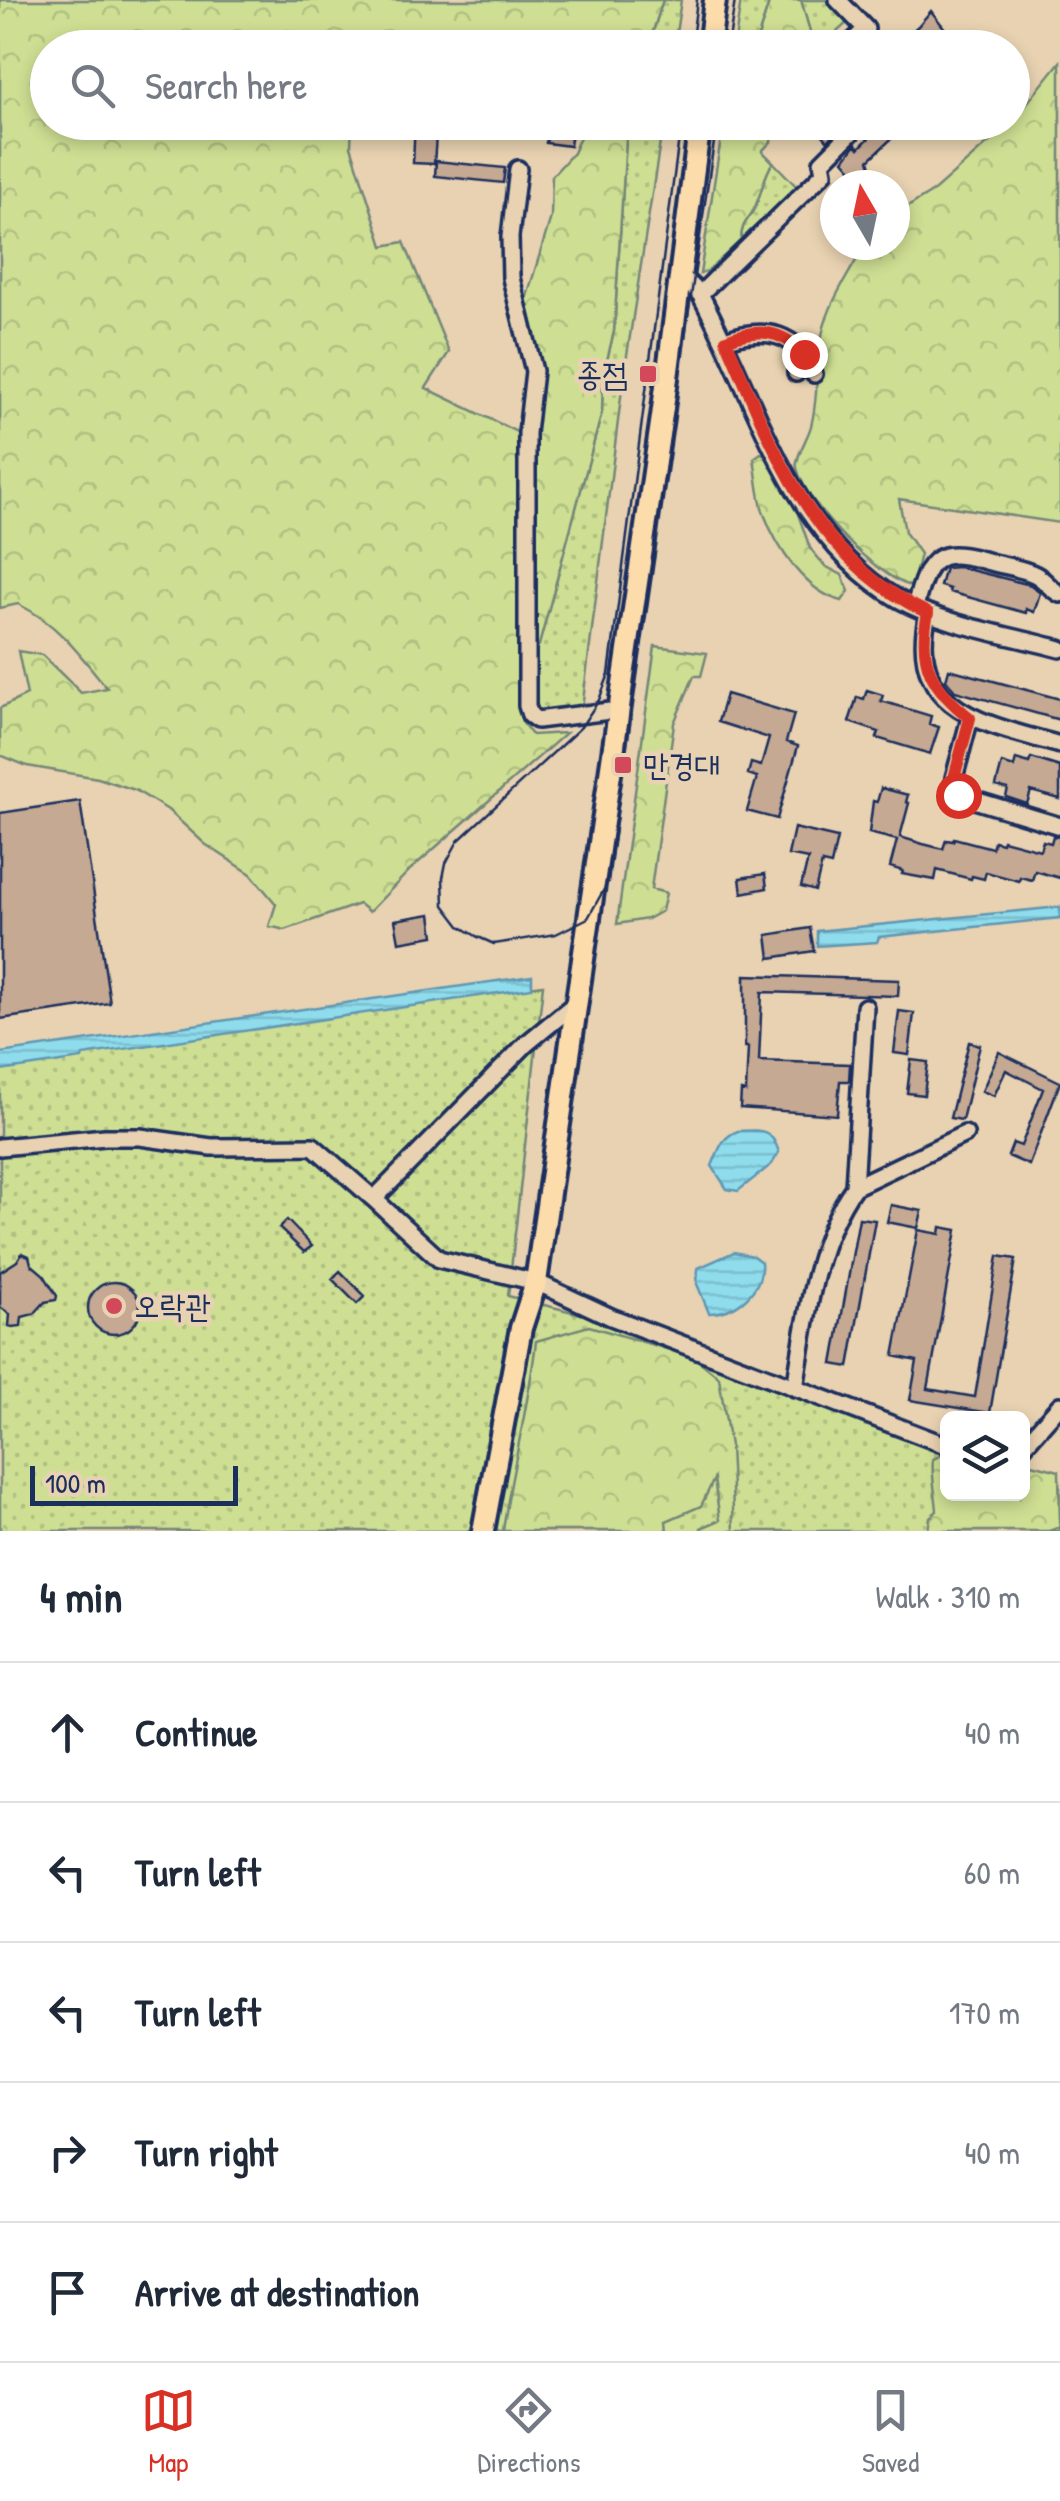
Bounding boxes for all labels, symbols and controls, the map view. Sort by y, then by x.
search box [30,30,1030,140]
icon: search [65,58,120,113]
text: Search here [145,59,307,111]
north arrow [820,170,910,260]
route end [782,332,828,378]
place label: 종점 [577,352,628,395]
marker: 종점 [637,363,659,385]
place label: 만경대 [643,743,720,786]
marker: 만경대 [612,754,634,776]
route start [936,773,982,819]
place label: 오락관 [134,1284,211,1327]
marker: 오락관 [103,1295,125,1317]
map controls [940,1411,1030,1501]
button: layers [940,1411,1030,1501]
scale bar [30,1461,238,1506]
text: 100 m [45,1464,106,1502]
text: 4 min [40,1568,122,1625]
text: Walk · 310 m [875,1575,1020,1618]
icon: ahead [40,1705,95,1760]
text: Continue [135,1706,257,1758]
text: 40 m [965,1711,1020,1754]
icon: left [40,1845,95,1900]
text: Turn left [135,1846,260,1898]
text: 60 m [964,1851,1020,1894]
icon: left [40,1985,95,2040]
text: Turn left [135,1986,260,2038]
text: 170 m [949,1991,1020,2034]
icon: right [40,2125,95,2180]
text: Turn right [135,2126,278,2178]
text: 40 m [965,2131,1020,2174]
icon: arrive [40,2265,95,2320]
text: Arrive at destination [135,2266,419,2318]
tab: Map [141,2383,196,2481]
tab: Directions [477,2383,580,2481]
tab: Saved [862,2383,919,2481]

